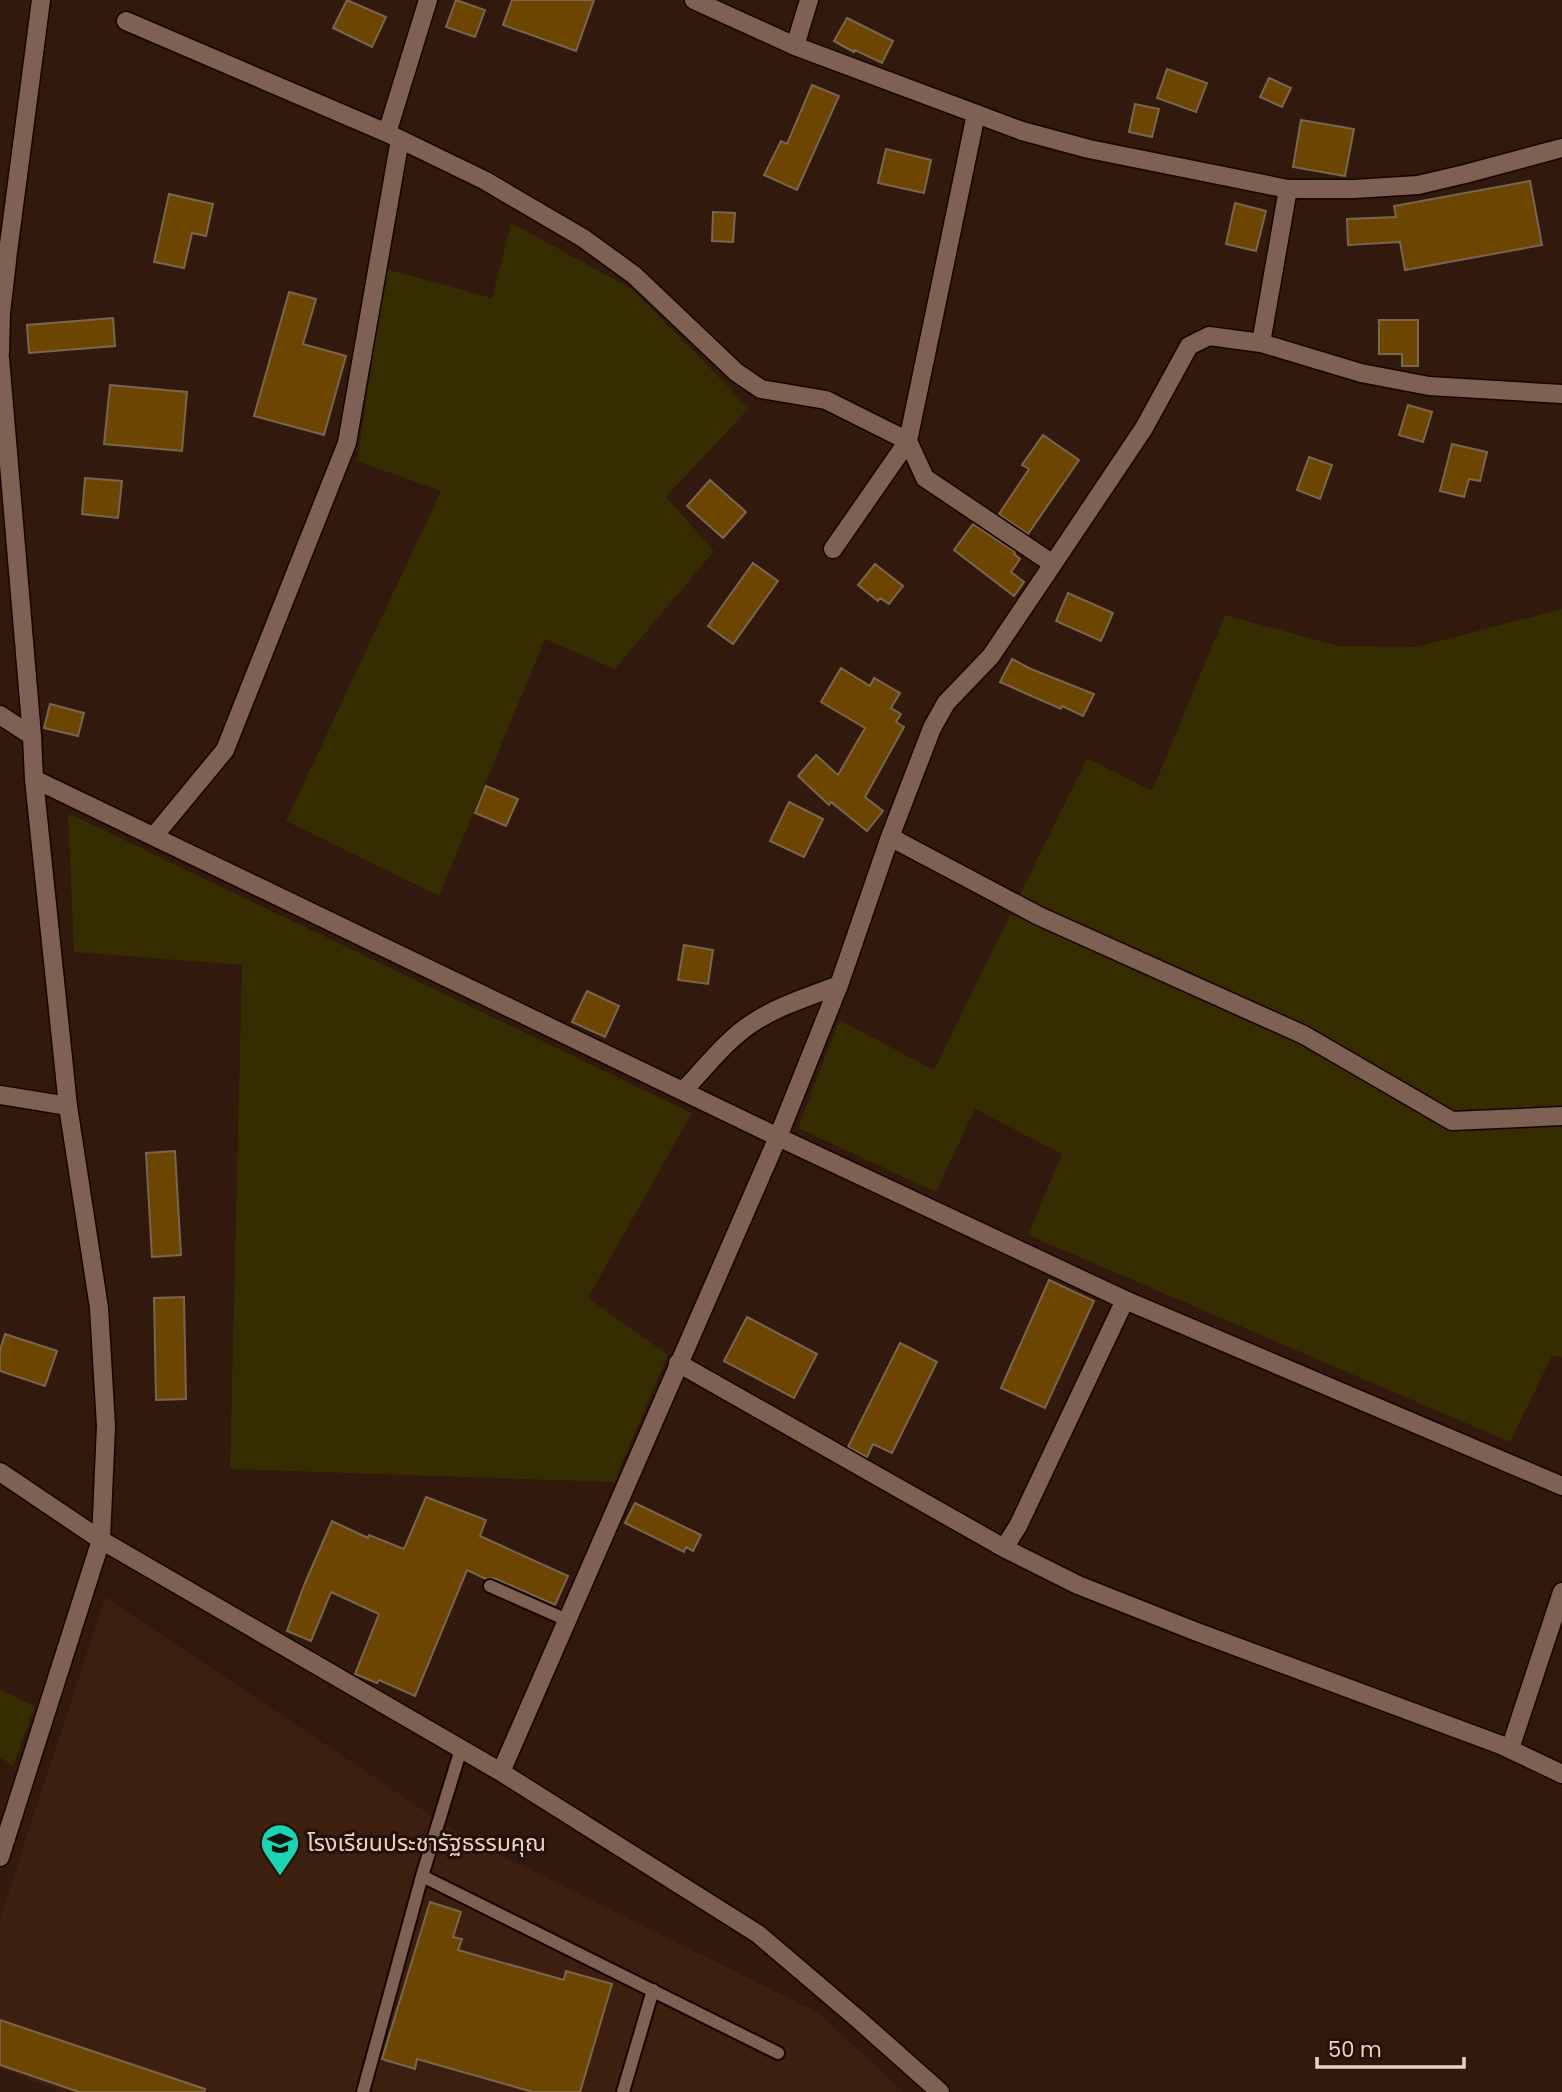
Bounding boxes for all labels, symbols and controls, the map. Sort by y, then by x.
school or university icon: โรงเรียนประชารัฐธรรมคุณ [259,1822,301,1877]
place label: โรงเรียนประชารัฐธรรมคุณ [307,1827,546,1859]
scale bar [1317,2025,1464,2070]
text: 50 m [1328,2035,1382,2064]

